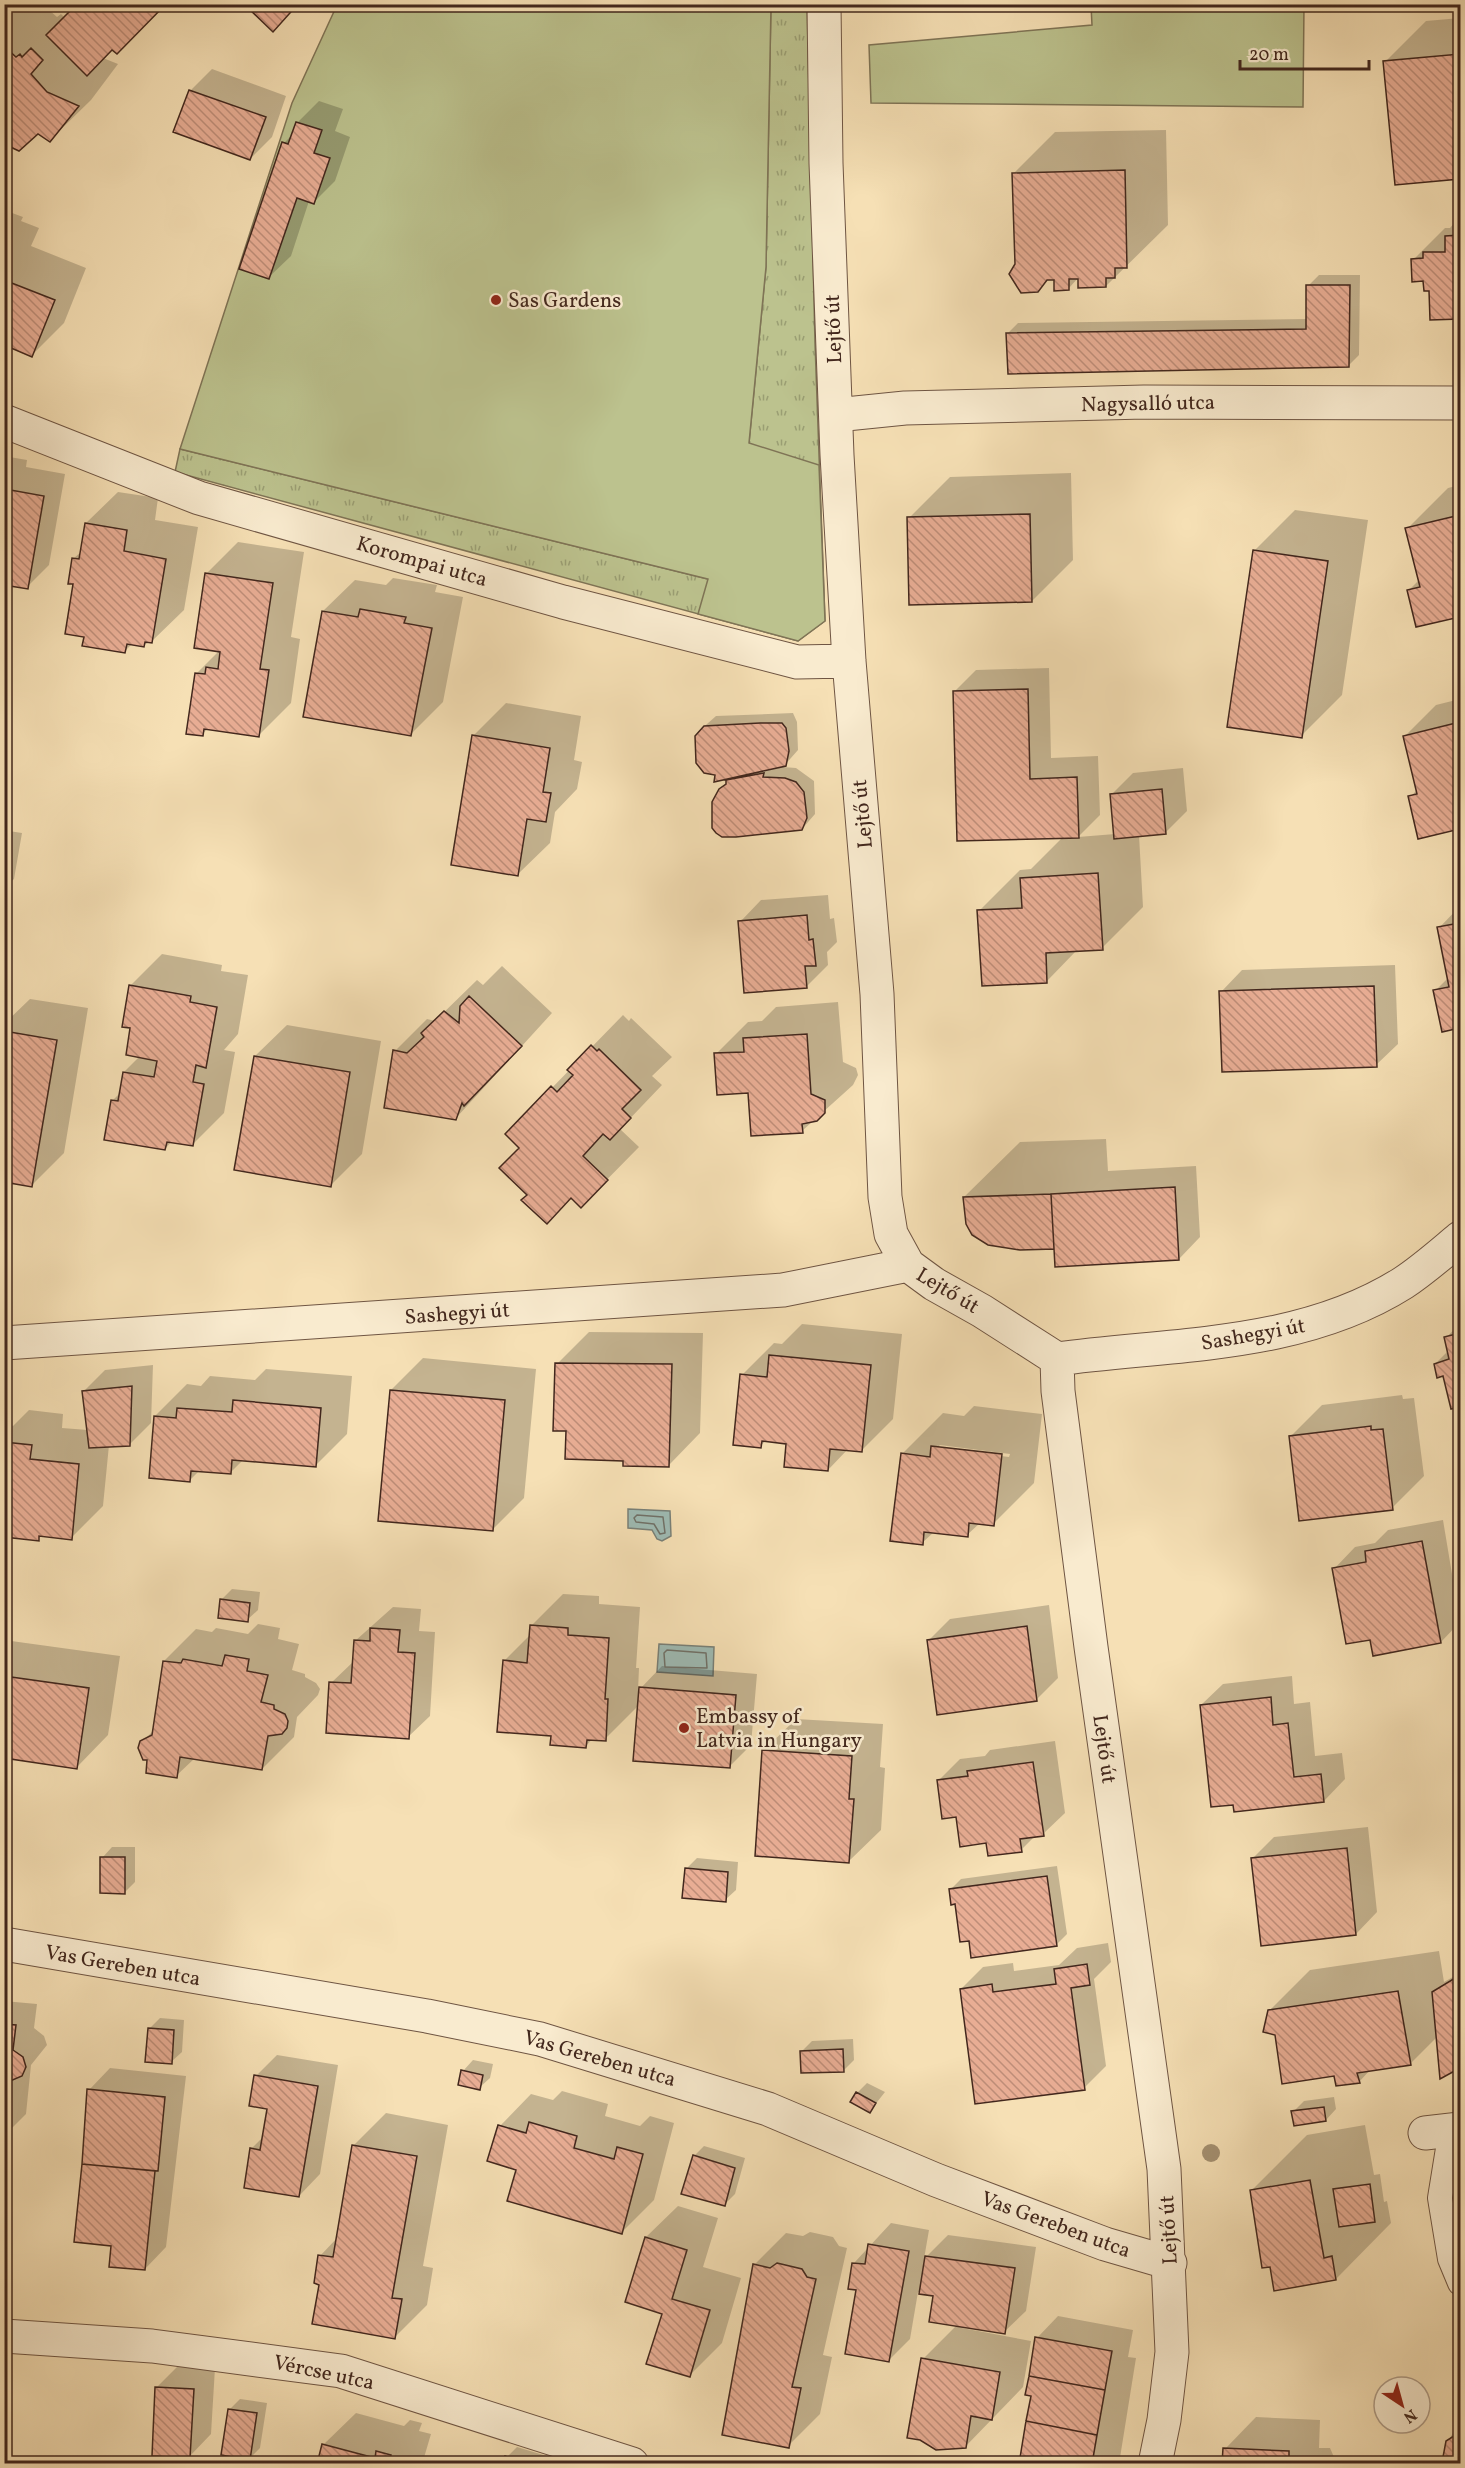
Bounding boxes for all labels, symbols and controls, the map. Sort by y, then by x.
scale bar [1240,33,1369,71]
text: 20 m [1249,43,1289,68]
place label: Sas Gardens [508,287,621,316]
marker: Sas Gardens [489,293,503,307]
street label: Lejtő út [819,294,850,364]
street label: Nagysalló utca [1081,389,1215,420]
street label: Korompai utca [353,530,490,595]
street label: Lejtő út [846,778,881,850]
street label: Lejtő út [910,1261,984,1322]
street label: Sashegyi út [404,1296,511,1333]
street label: Sashegyi út [1199,1312,1308,1359]
place label: Embassy of Latvia in Hungary [696,1703,863,1756]
street label: Lejtő út [1084,1713,1123,1786]
marker: Embassy of Latvia in Hungary [677,1721,691,1735]
street label: Vas Gereben utca [43,1939,203,1994]
street label: Vas Gereben utca [520,2024,679,2095]
street label: Vas Gereben utca [977,2185,1134,2266]
street label: Lejtő út [1153,2195,1186,2265]
street label: Vércse utca [271,2349,377,2398]
north arrow [1372,2375,1432,2435]
text: N [1398,2403,1421,2428]

